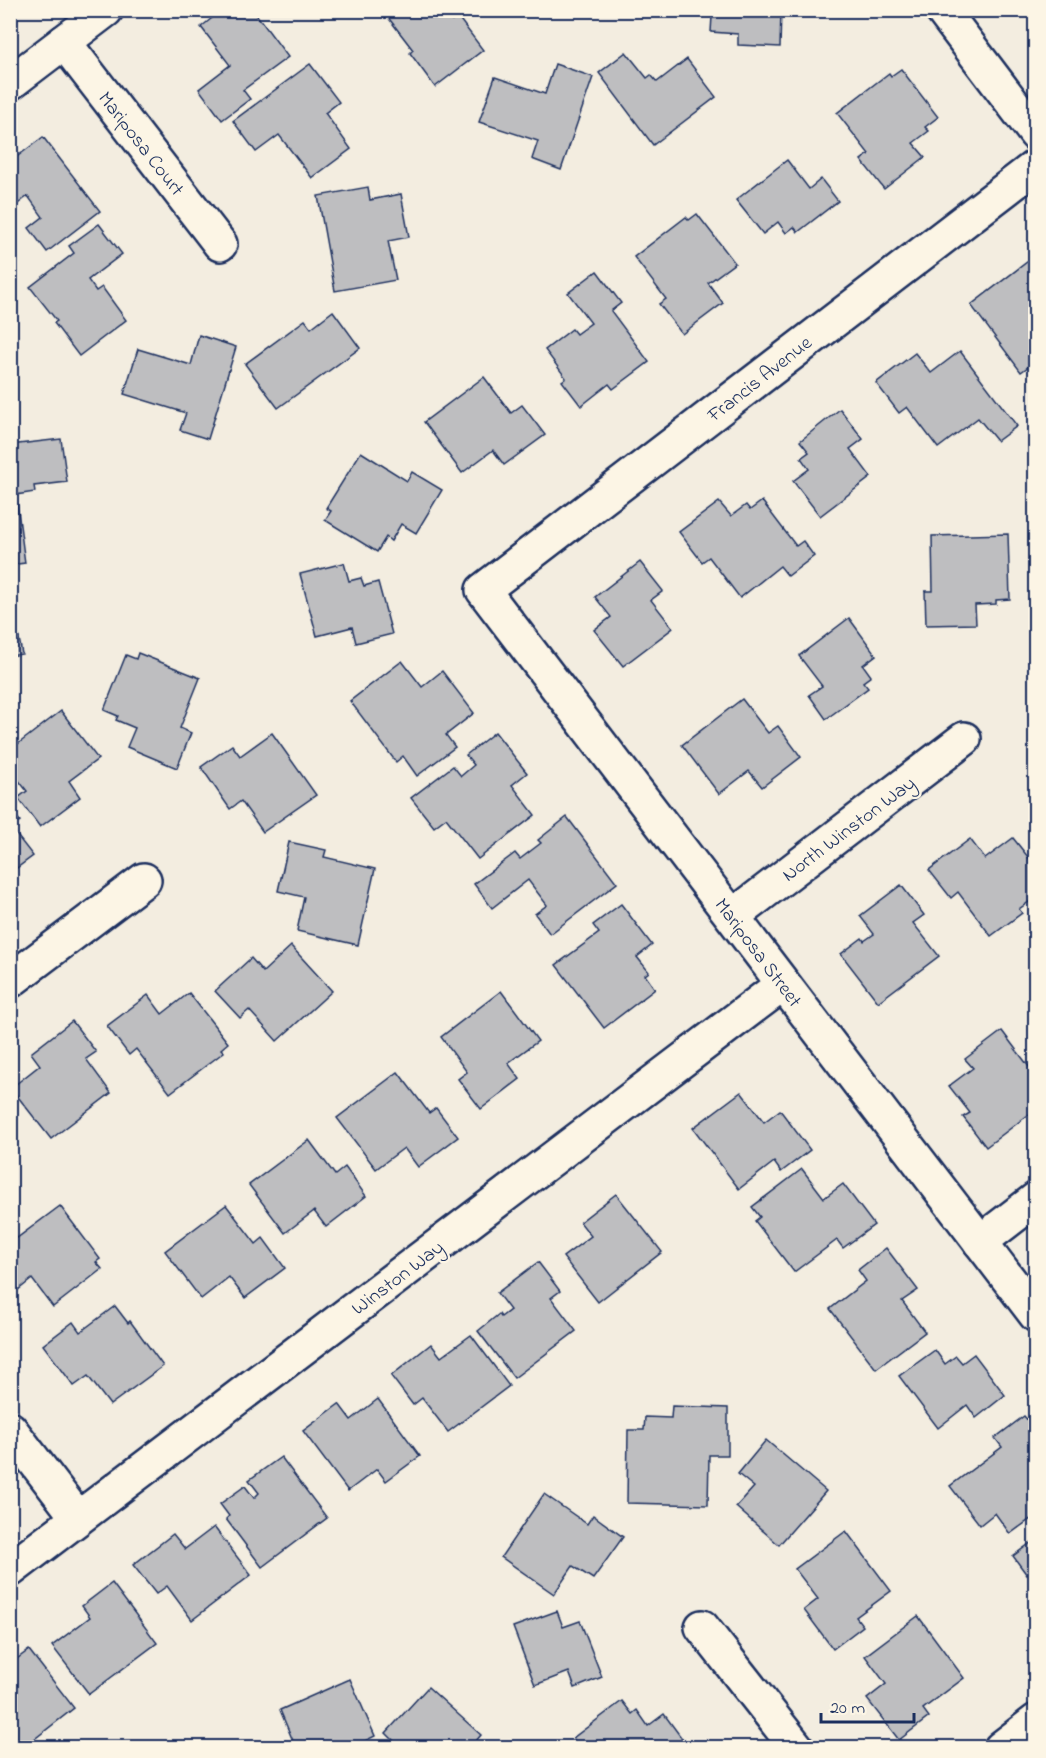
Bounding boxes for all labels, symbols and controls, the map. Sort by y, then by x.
street label: Mariposa Court [90,86,190,203]
street label: Francis Avenue [701,330,819,431]
street label: North Winston Way [777,770,922,890]
street label: Mariposa Street [706,893,808,1015]
street label: Winston Way [346,1234,451,1324]
scale bar [821,1686,914,1724]
text: 20 m [830,1696,865,1722]

